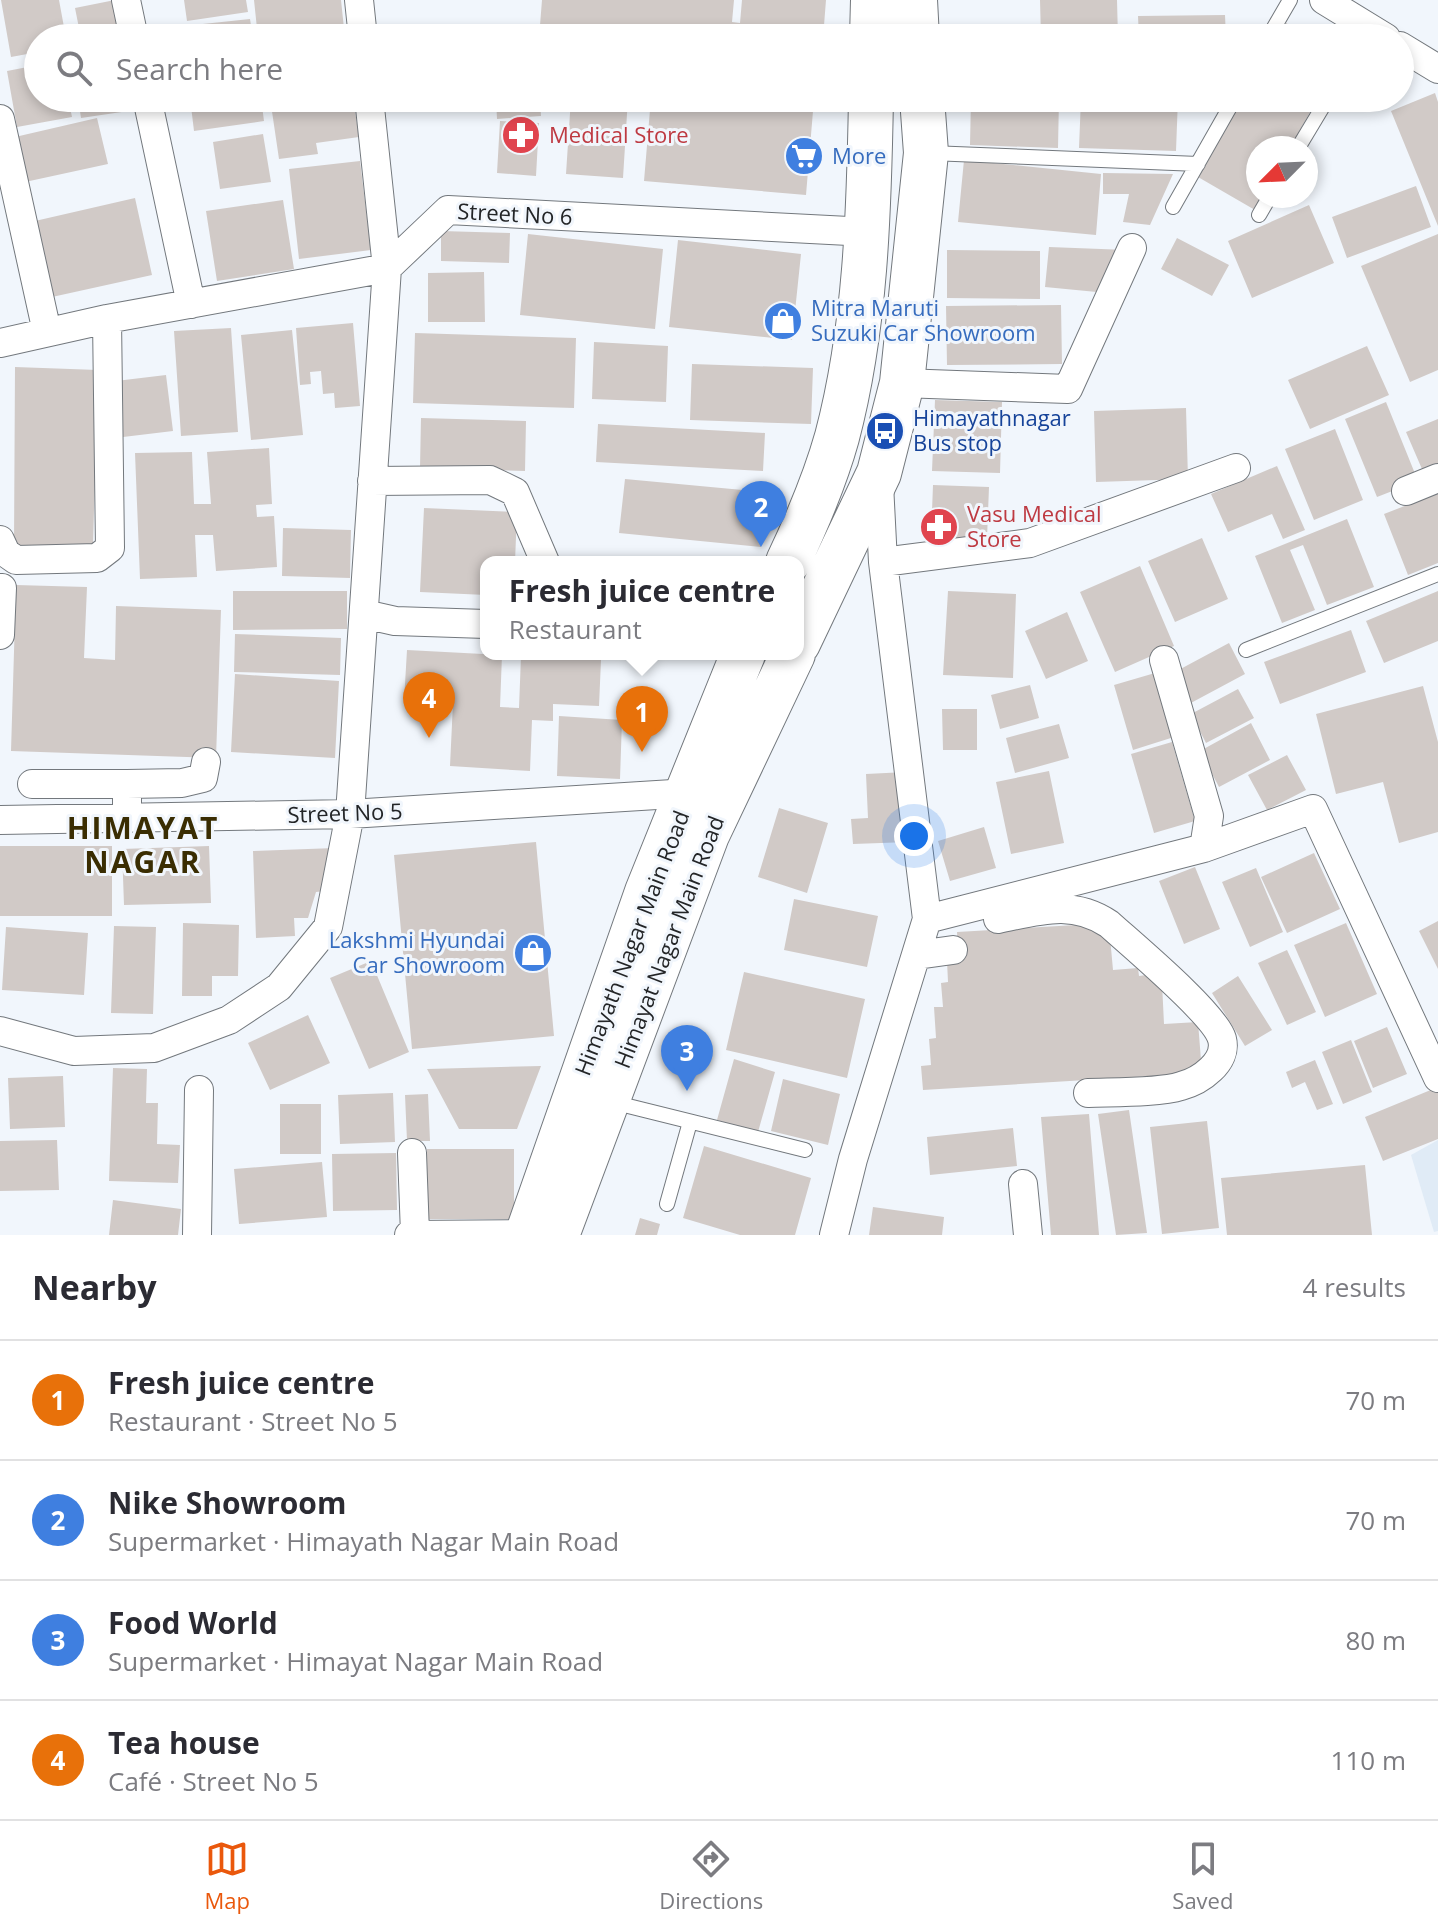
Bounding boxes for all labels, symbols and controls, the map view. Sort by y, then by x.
search box [24,24,1414,112]
icon: search [52,46,96,90]
text: Search here [116,48,283,89]
pharmacy icon: Medical Store [500,114,542,156]
place label: Medical Store [549,119,689,149]
supermarket icon: More [783,135,825,177]
north arrow [1246,136,1318,208]
place label: More [832,140,886,170]
street label: Street No 6 [457,195,573,231]
place label: Mitra Maruti Suzuki Car Showroom [811,292,1036,347]
shop icon: Mitra Maruti Suzuki Car Showroom [762,300,804,342]
place label: Himayathnagar Bus stop [913,402,1071,457]
bus stop icon: Himayathnagar Bus stop [864,410,906,452]
pin: 2 [735,481,787,547]
place label: Vasu Medical Store [967,498,1102,553]
pharmacy icon: Vasu Medical Store [918,506,960,548]
popup [480,556,804,660]
text: Fresh juice centre [509,570,775,611]
text: Restaurant [509,611,642,647]
pin: 4 [403,672,455,738]
pin: 1 [616,686,668,752]
street label: Street No 5 [287,795,403,829]
street label: Himayath Nagar Main Road [567,806,696,1079]
district label: HIMAYAT NAGAR [67,807,219,882]
street label: Himayat Nagar Main Road [606,811,730,1072]
your location [894,816,934,856]
place label: Lakshmi Hyundai Car Showroom [329,924,505,979]
shop icon: Lakshmi Hyundai Car Showroom [512,932,554,974]
pin: 3 [661,1025,713,1091]
text: Nearby [32,1264,157,1310]
text: 4 results [1303,1269,1406,1305]
text: Fresh juice centre [108,1362,374,1403]
text: 1 [51,1382,65,1418]
text: 70 m [1345,1382,1406,1418]
text: Restaurant · Street No 5 [108,1403,398,1439]
text: Nike Showroom [108,1482,346,1523]
text: 2 [51,1502,65,1538]
text: 70 m [1345,1502,1406,1538]
text: Supermarket · Himayath Nagar Main Road [108,1523,619,1559]
text: Food World [108,1602,278,1643]
text: 3 [51,1622,65,1658]
text: 80 m [1345,1622,1406,1658]
text: Supermarket · Himayat Nagar Main Road [108,1643,603,1679]
text: Tea house [108,1722,260,1763]
text: 4 [51,1742,65,1778]
text: 110 m [1331,1742,1406,1778]
text: Café · Street No 5 [108,1763,319,1799]
tab: Map [205,1837,250,1915]
tab: Directions [659,1837,763,1915]
tab: Saved [1172,1837,1233,1915]

